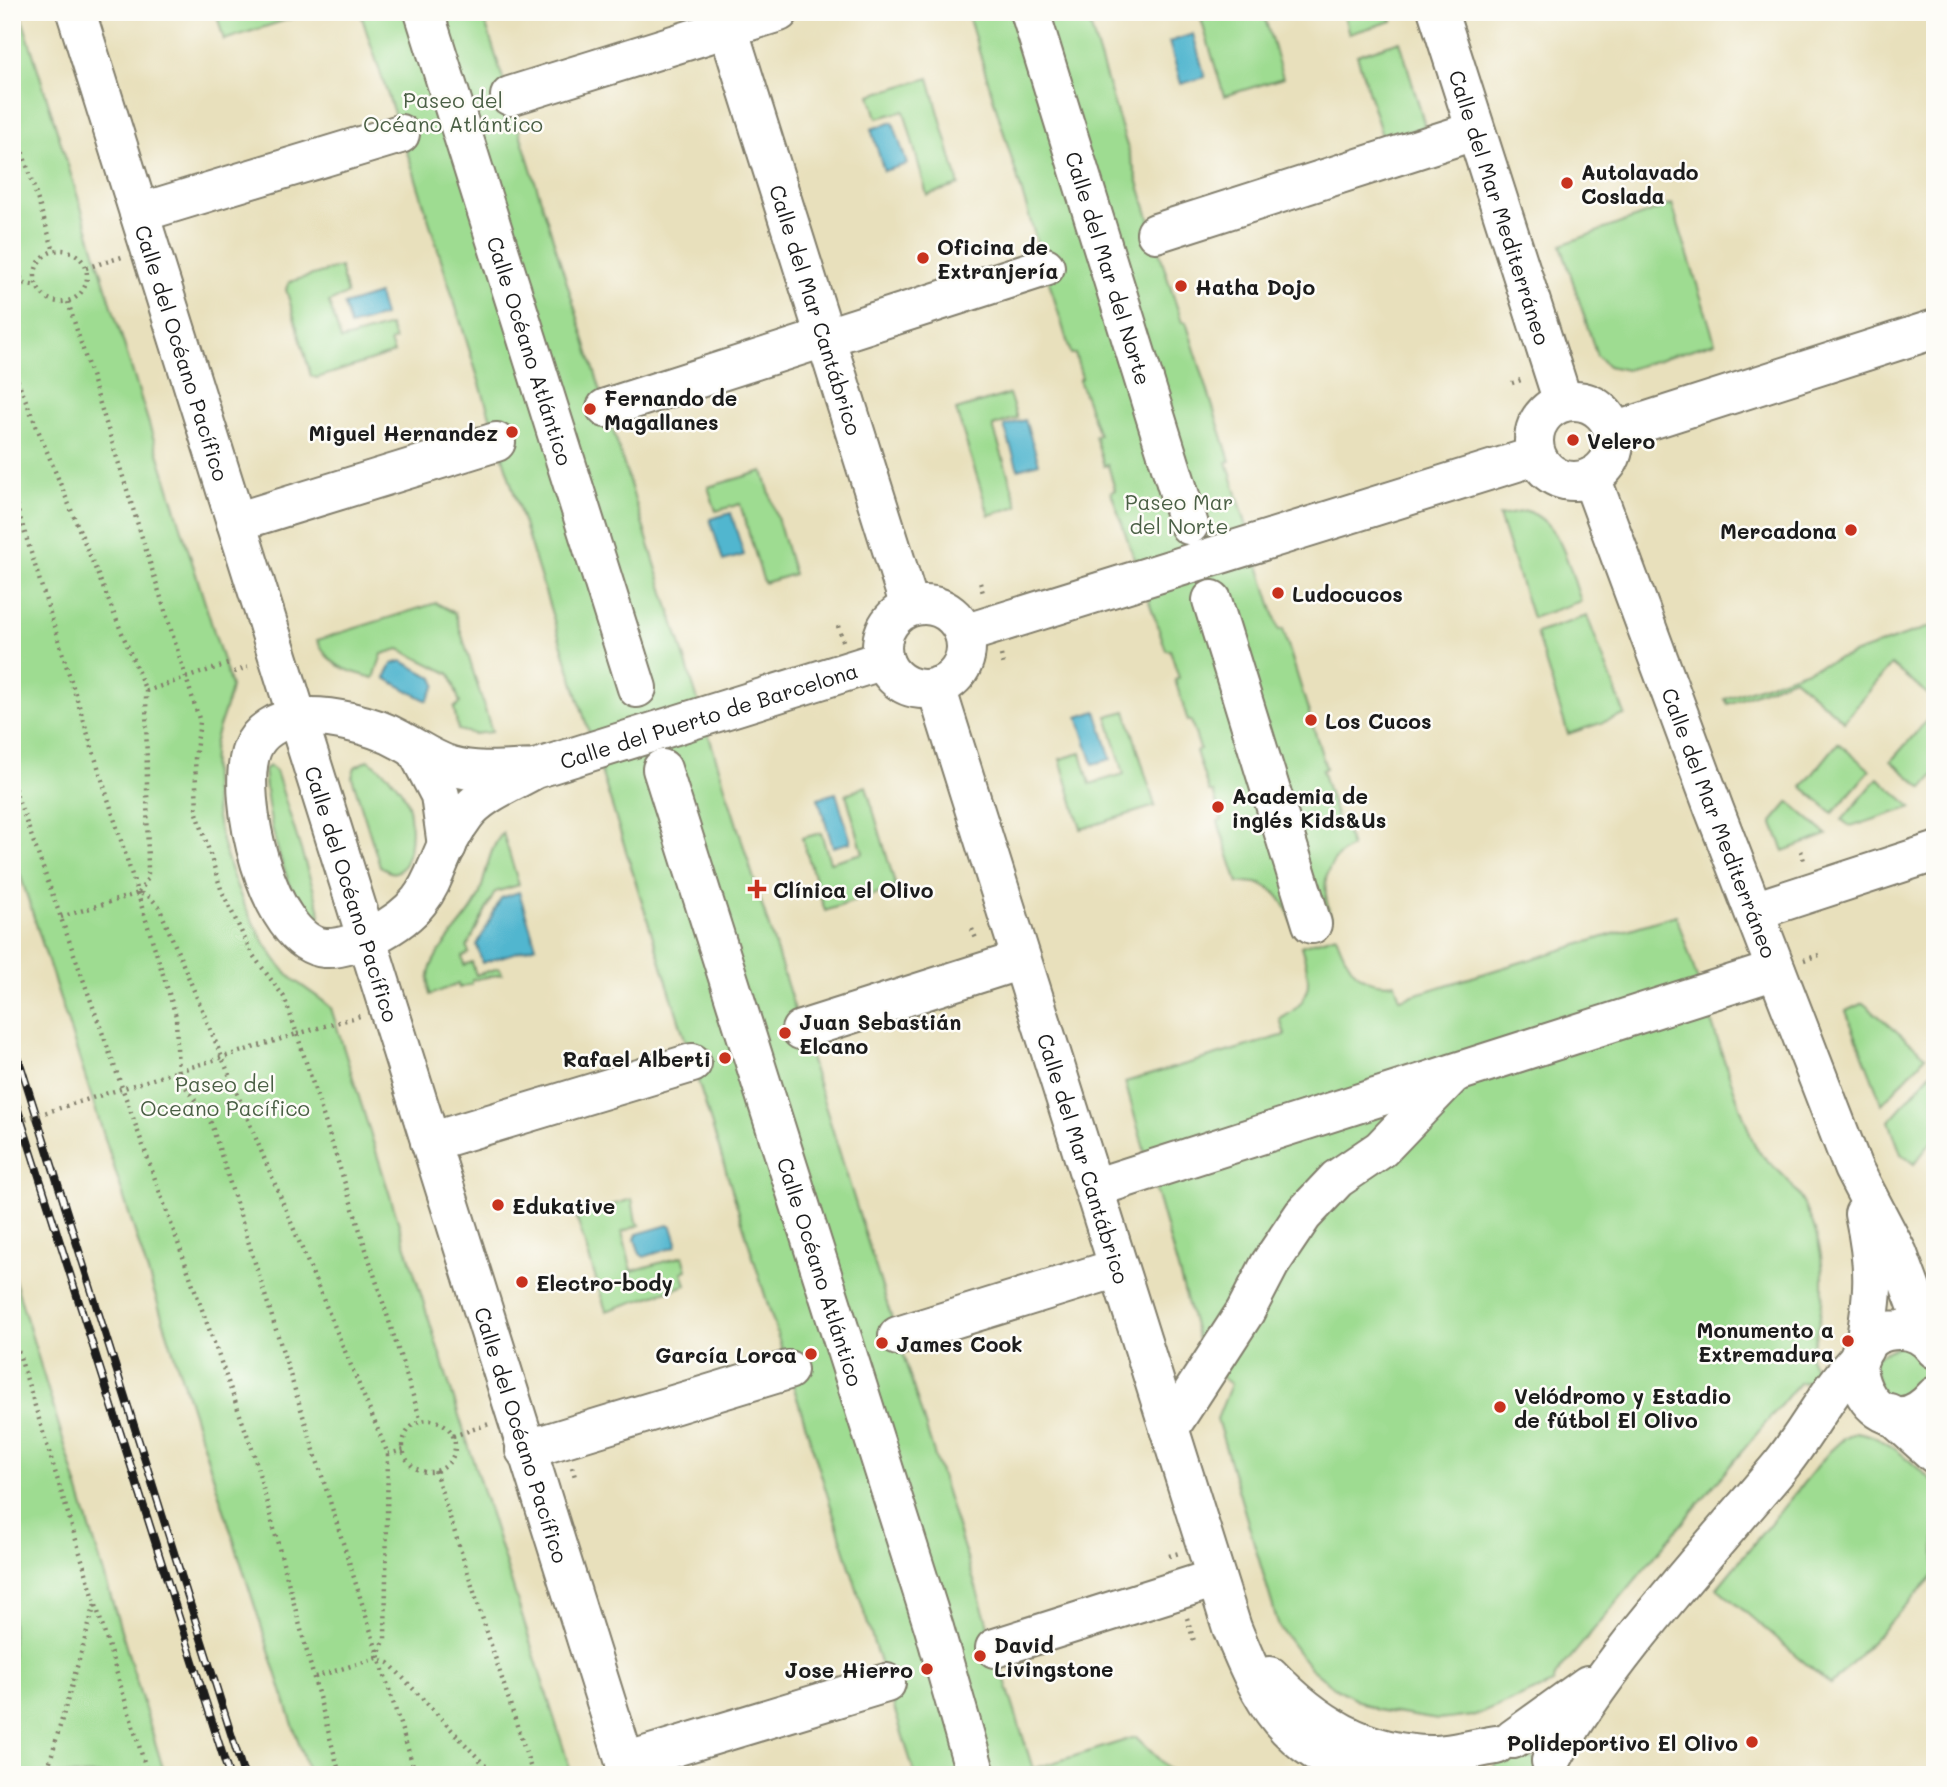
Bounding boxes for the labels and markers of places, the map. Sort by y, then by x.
place label: Autolavado Coslada [1581,158,1699,209]
marker: Autolavado Coslada [1559,175,1575,191]
place label: Oficina de Extranjería [937,233,1058,284]
marker: Oficina de Extranjería [915,250,931,266]
place label: Hatha Dojo [1195,273,1315,300]
marker: Hatha Dojo [1173,278,1189,294]
place label: Fernando de Magallanes [604,384,737,435]
marker: Fernando de Magallanes [582,401,598,417]
place label: Miguel Hernandez [309,419,498,446]
marker: Miguel Hernandez [504,424,520,440]
place label: Velero [1587,427,1656,454]
marker: Velero [1565,432,1581,448]
place label: Mercadona [1720,517,1837,544]
marker: Mercadona [1843,522,1859,538]
place label: Ludocucos [1292,580,1403,607]
marker: Ludocucos [1270,585,1286,601]
place label: Los Cucos [1325,707,1432,734]
marker: Los Cucos [1303,712,1319,728]
place label: Academia de inglés Kids&Us [1232,782,1386,833]
marker: Academia de inglés Kids&Us [1210,799,1226,815]
place label: Clínica el Olivo [773,876,934,903]
marker: Clínica el Olivo [747,879,767,899]
place label: Juan Sebastián Elcano [799,1008,961,1059]
marker: Juan Sebastián Elcano [777,1025,793,1041]
place label: Rafael Alberti [562,1045,711,1072]
marker: Rafael Alberti [717,1050,733,1066]
place label: Edukative [512,1192,615,1219]
marker: Edukative [490,1197,506,1213]
place label: Electro-body [536,1269,673,1297]
marker: Electro-body [514,1274,530,1290]
place label: Monumento a Extremadura [1696,1316,1834,1367]
place label: James Cook [896,1330,1022,1357]
marker: Monumento a Extremadura [1840,1333,1856,1349]
marker: James Cook [874,1335,890,1351]
place label: García Lorca [655,1341,797,1368]
marker: García Lorca [803,1346,819,1362]
place label: Velódromo y Estadio de fútbol El Olivo [1514,1382,1731,1433]
marker: Velódromo y Estadio de fútbol El Olivo [1492,1399,1508,1415]
place label: David Livingstone [994,1631,1114,1682]
marker: David Livingstone [972,1648,988,1664]
place label: Jose Hierro [785,1656,913,1683]
marker: Jose Hierro [919,1661,935,1677]
place label: Polideportivo El Olivo [1507,1729,1738,1756]
marker: Polideportivo El Olivo [1744,1734,1760,1750]

